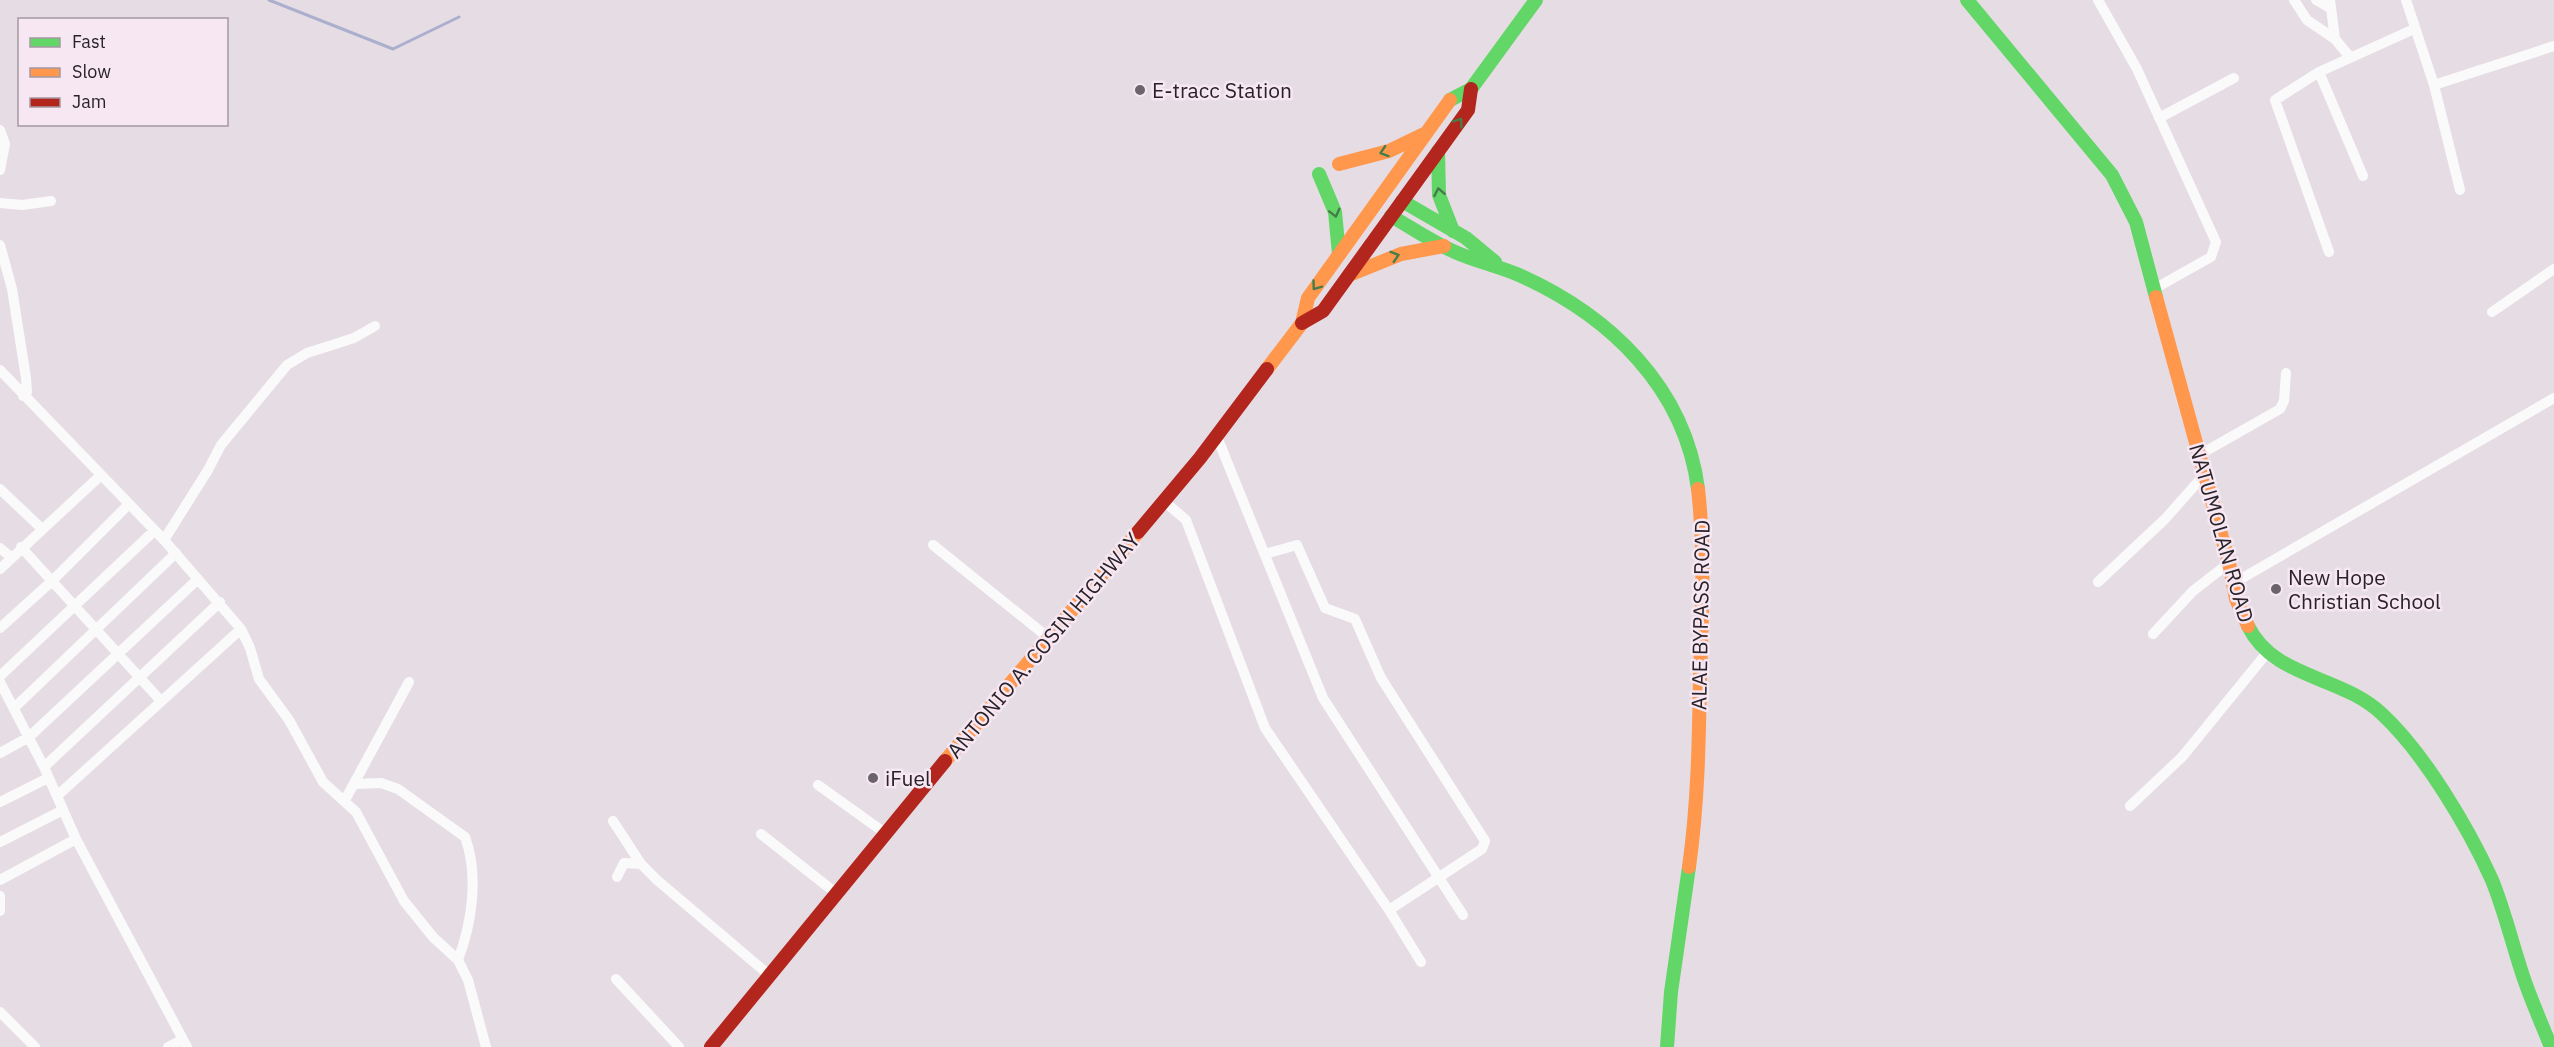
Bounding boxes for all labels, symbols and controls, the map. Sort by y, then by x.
legend [18,18,228,126]
text: Fast [72,30,106,53]
text: Slow [72,60,111,83]
place label: E-tracc Station [1152,76,1292,104]
marker: E-tracc Station [1133,83,1147,97]
text: Jam [72,90,107,113]
one-way arrow [1452,117,1463,128]
one-way arrow [1379,145,1390,157]
one-way arrow [1433,187,1446,197]
one-way arrow [1328,207,1341,217]
one-way arrow [1389,251,1400,263]
one-way arrow [1312,280,1323,291]
street label: NATUMOLAN ROAD [2183,440,2261,626]
street label: ALAE BYPASS ROAD [1684,520,1716,710]
street label: ANTONIO A. COSIN HIGHWAY [940,526,1146,764]
place label: New Hope Christian School [2288,563,2441,615]
marker: New Hope Christian School [2269,582,2283,596]
place label: iFuel [885,764,931,792]
marker: iFuel [866,771,880,785]

